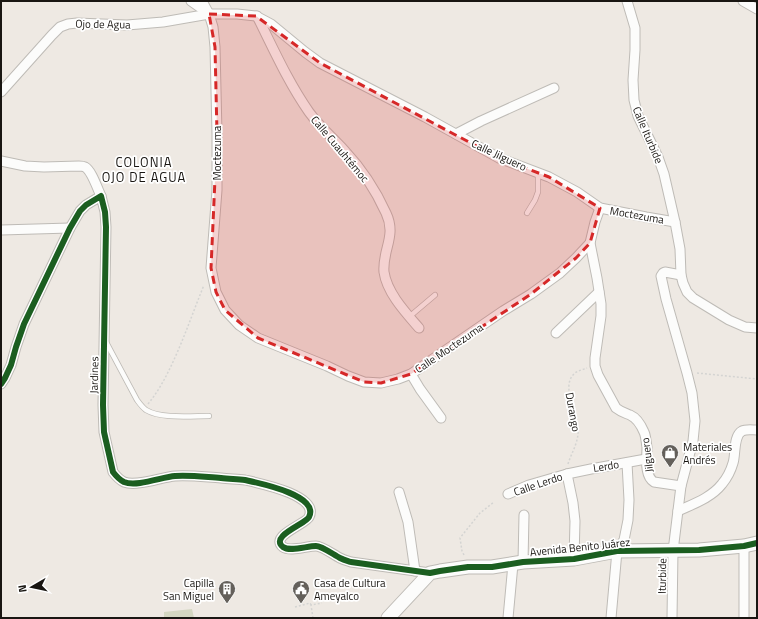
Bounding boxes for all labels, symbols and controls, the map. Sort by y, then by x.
street label: Ojo de Agua [75,16,131,32]
street label: Calle Iturbide [629,104,667,166]
street label: Calle Cuauhtémoc [307,112,373,186]
street label: Moctezuma [209,125,225,180]
street label: Calle Jilguero [469,135,529,175]
district label: COLONIA OJO DE AGUA [102,152,186,187]
street label: Moctezuma [609,202,666,228]
street label: Calle Moctezuma [412,319,487,377]
street label: Jardines [86,356,102,394]
street label: Durango [562,391,584,433]
street label: Jilguero [637,437,657,473]
place label: Materiales Andrés [683,439,732,468]
shop icon: Materiales Andrés [660,443,680,468]
street label: Lerdo [592,456,620,476]
street label: Calle Lerdo [511,468,565,500]
street label: Avenida Benito Juárez [529,534,631,560]
street label: Iturbide [654,558,670,594]
north arrow [12,567,52,607]
place label: Capilla San Miguel [163,575,214,604]
place label: Casa de Cultura Ameyalco [314,575,386,604]
building icon: Capilla San Miguel [217,579,237,604]
public building icon: Casa de Cultura Ameyalco [291,579,311,604]
text: N [14,584,31,594]

